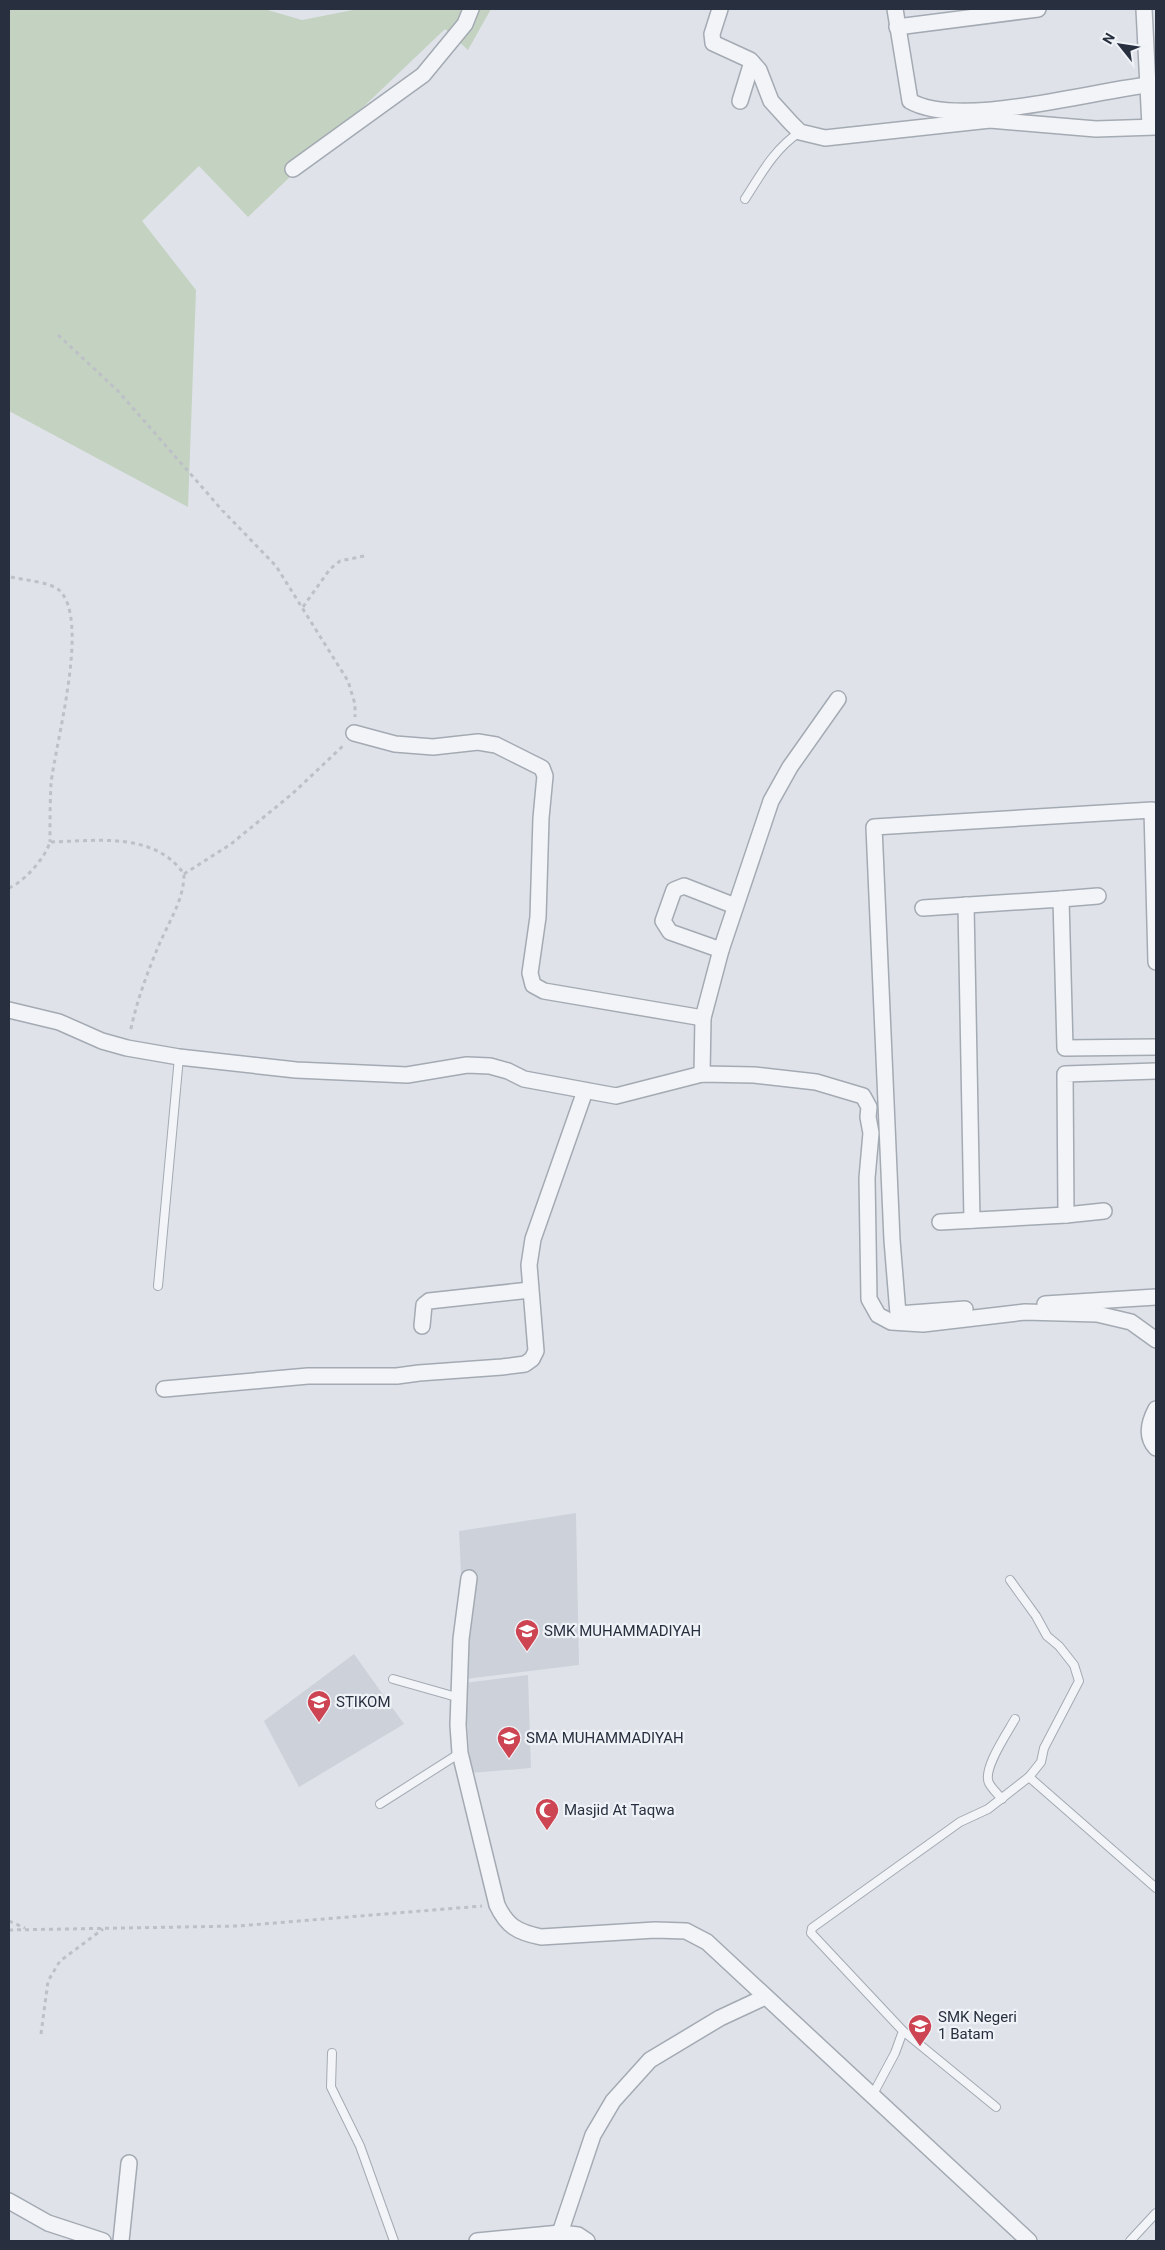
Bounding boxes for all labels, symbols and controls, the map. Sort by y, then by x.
north arrow [1095,20,1145,70]
text: N [1099,30,1118,47]
school or university icon: SMK MUHAMMADIYAH [514,1618,540,1652]
place label: SMK MUHAMMADIYAH [544,1622,701,1640]
school or university icon: STIKOM [306,1689,332,1723]
place label: STIKOM [336,1693,391,1711]
school or university icon: SMA MUHAMMADIYAH [496,1725,522,1759]
place label: SMA MUHAMMADIYAH [526,1729,684,1747]
mosque icon: Masjid At Taqwa [534,1797,560,1831]
place label: Masjid At Taqwa [564,1801,675,1819]
place label: SMK Negeri 1 Batam [938,2008,1017,2043]
school or university icon: SMK Negeri 1 Batam [907,2013,933,2047]

